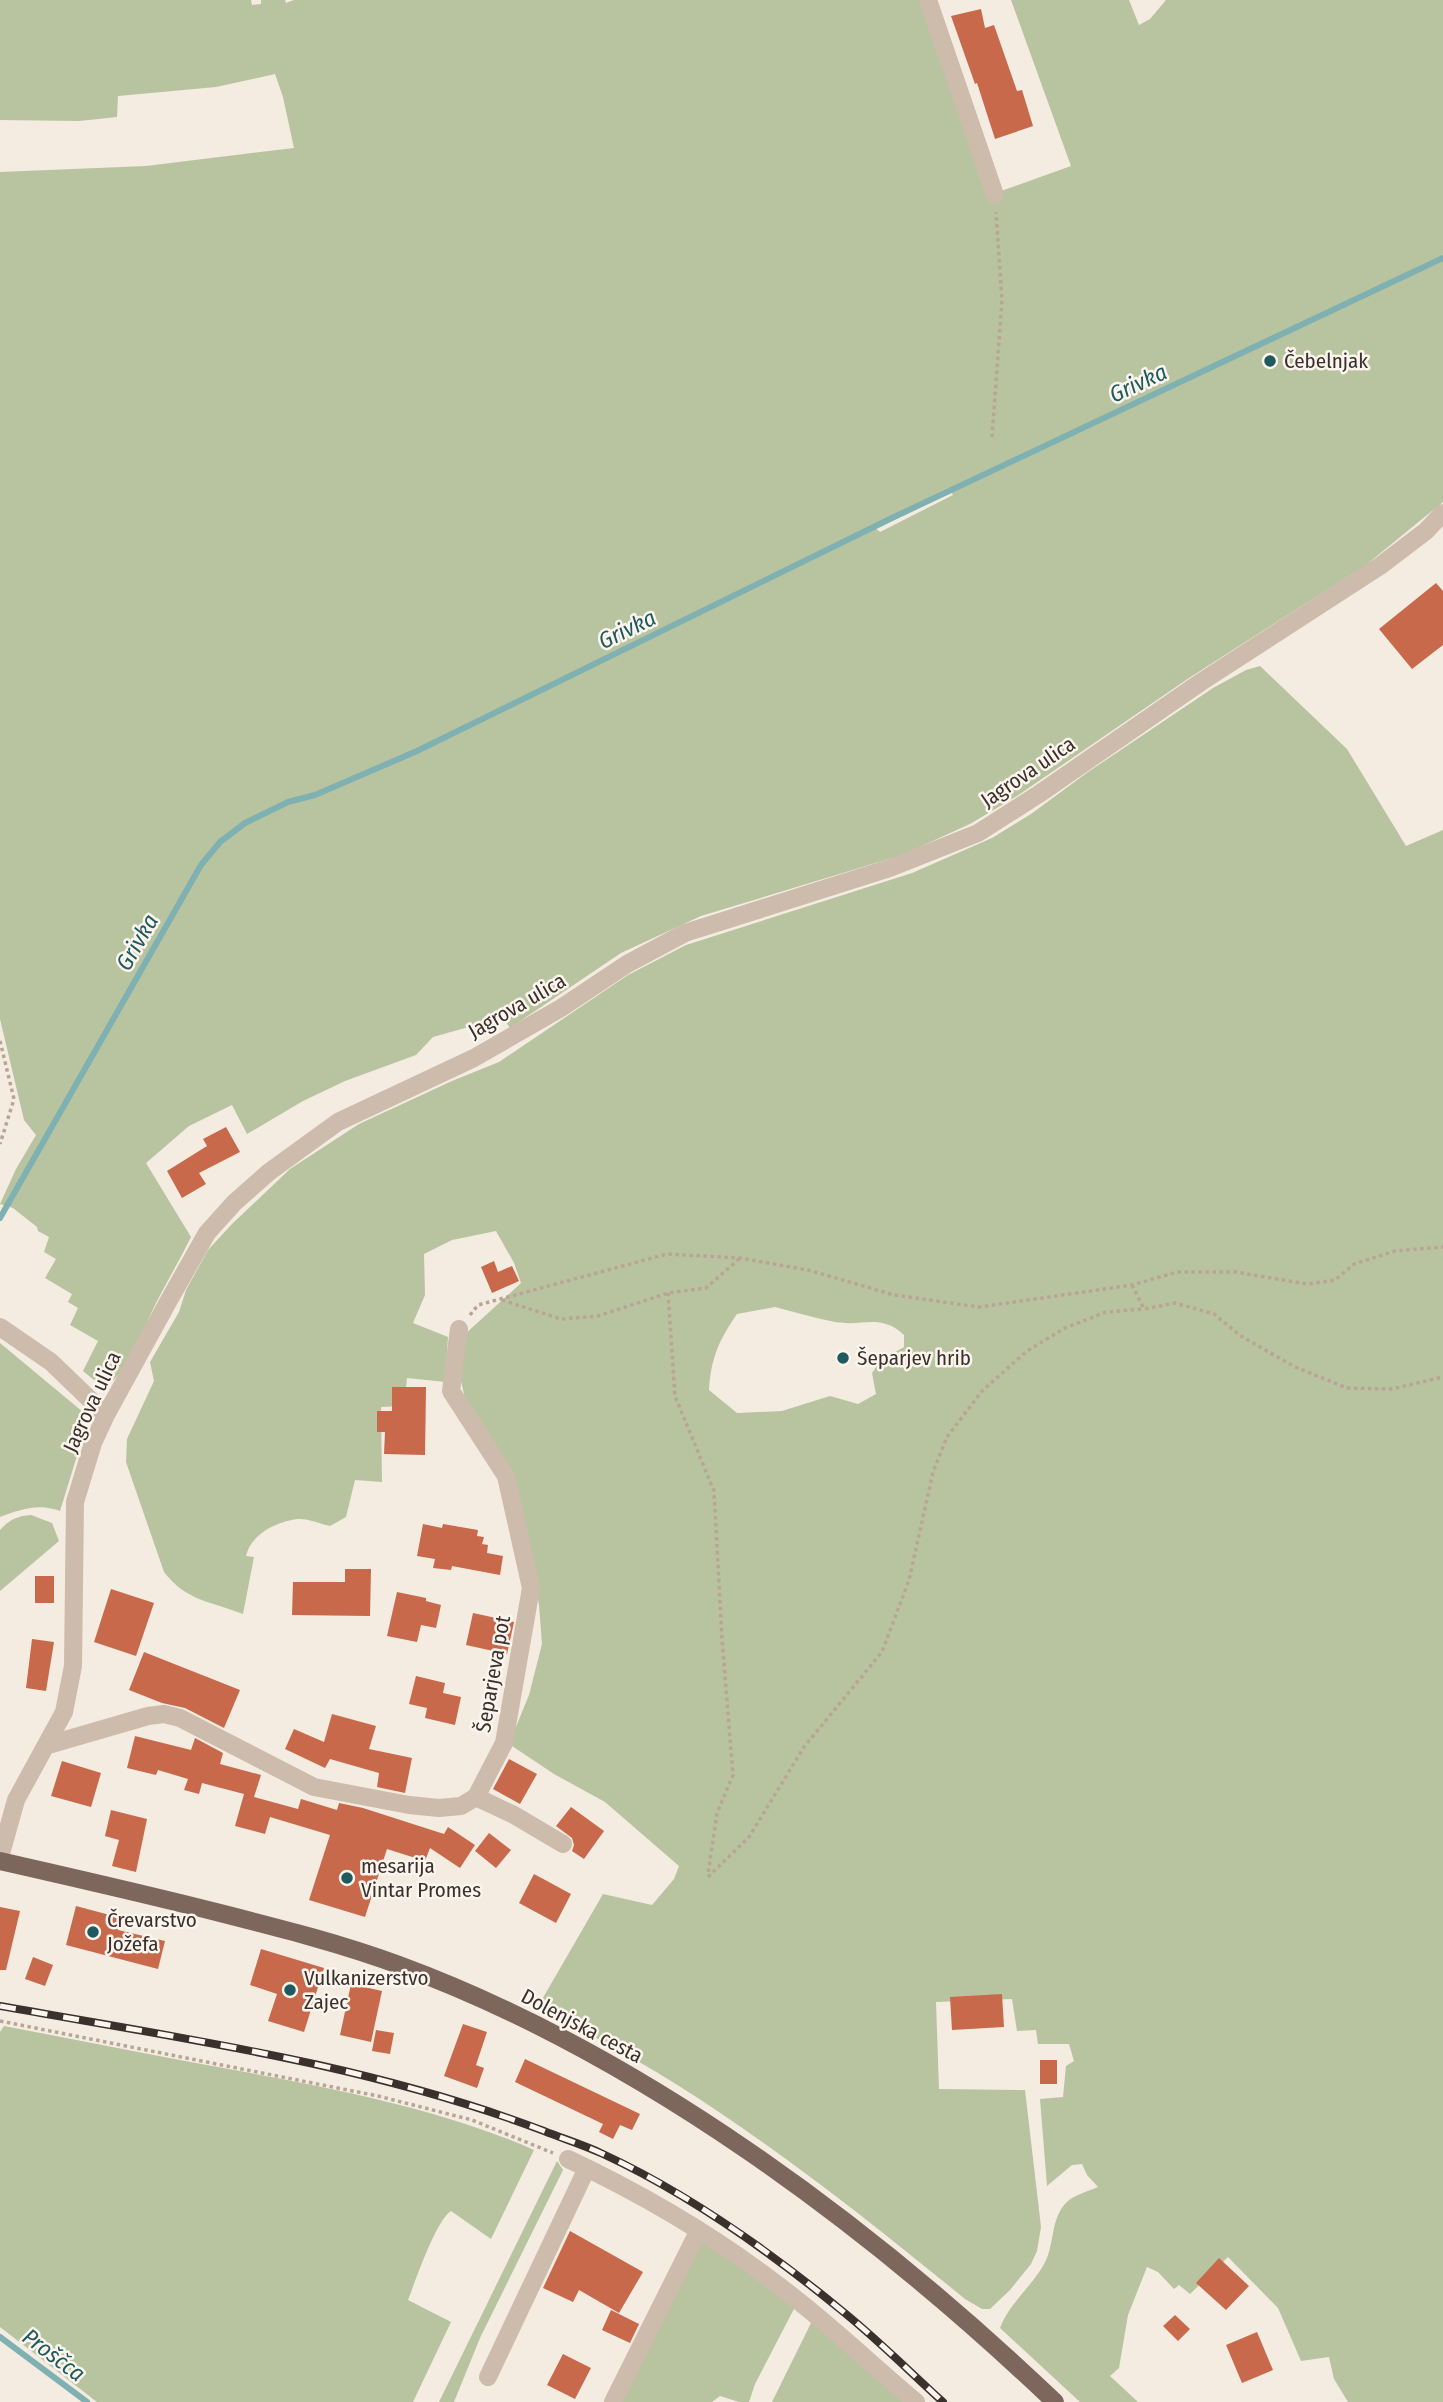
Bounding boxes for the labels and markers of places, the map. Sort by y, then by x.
place label: Čebelnjak [1284,348,1368,374]
marker: Čebelnjak [1262,353,1278,369]
place label: Šeparjev hrib [857,1345,971,1371]
marker: Šeparjev hrib [835,1350,851,1366]
place label: mesarija Vintar Promes [361,1853,481,1903]
marker: mesarija Vintar Promes [339,1870,355,1886]
place label: Črevarstvo Jožefa [107,1907,197,1957]
marker: Črevarstvo Jožefa [85,1924,101,1940]
place label: Vulkanizerstvo Zajec [304,1965,429,2015]
marker: Vulkanizerstvo Zajec [282,1982,298,1998]

